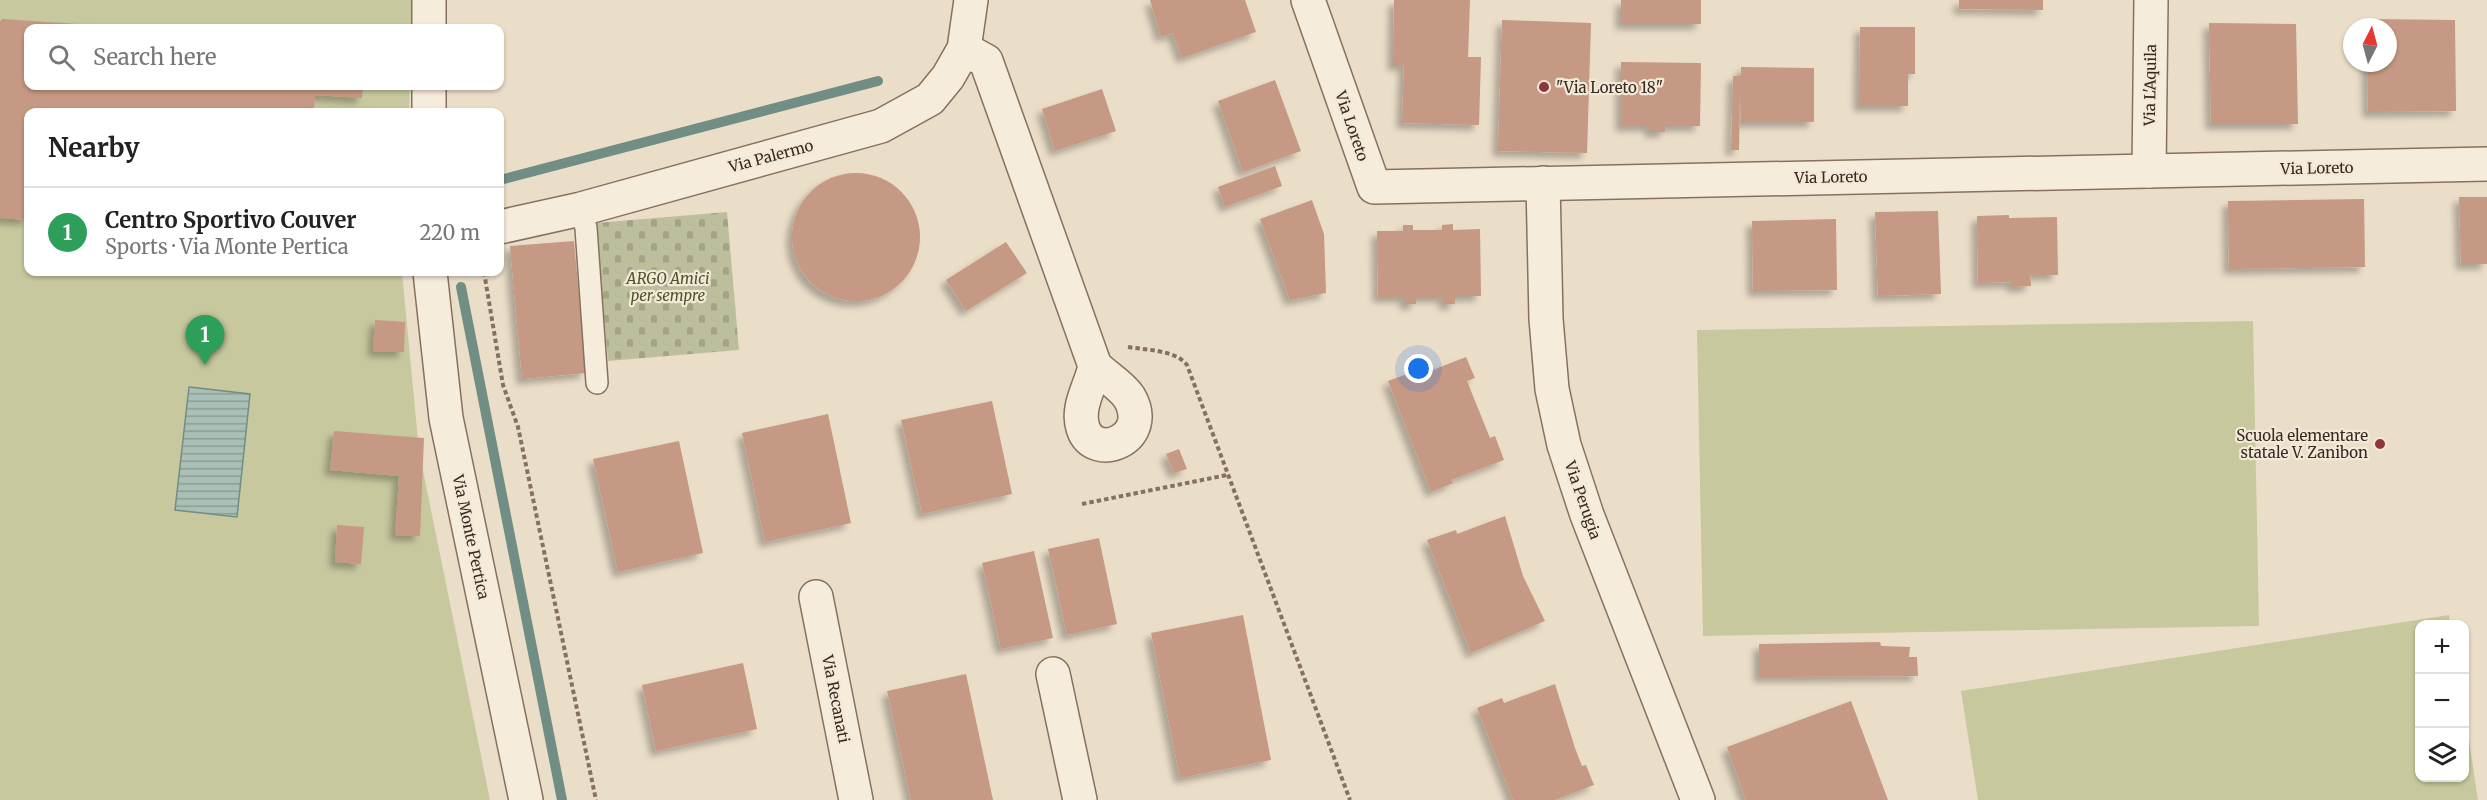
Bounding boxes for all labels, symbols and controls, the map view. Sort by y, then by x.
north arrow [2343,18,2397,72]
search box [24,24,504,90]
icon: search [45,41,78,74]
text: Search here [93,43,216,71]
street label: Via L'Aquila [2140,44,2160,127]
place label: "Via Loreto 18" [1556,78,1663,97]
marker: "Via Loreto 18" [1537,80,1551,94]
street label: Via Loreto [1331,87,1373,164]
text: Nearby [48,131,140,164]
street label: Via Palermo [726,136,816,177]
street label: Via Loreto [2279,158,2354,178]
street label: Via Loreto [1793,167,1868,187]
text: Centro Sportivo Couver [105,206,357,234]
text: 1 [63,220,72,245]
text: 220 m [420,220,480,245]
text: Sports · Via Monte Pertica [105,234,349,259]
park label: ARGO Amici per sempre [626,269,709,305]
pin: 1 [186,316,224,365]
your location [1404,354,1433,383]
place label: Scuola elementare statale V. Zanibon [2236,426,2368,462]
marker: Scuola elementare statale V. Zanibon [2373,437,2387,451]
street label: Via Perugia [1560,457,1605,542]
street label: Via Monte Pertica [448,472,493,601]
map controls [2415,620,2469,782]
button: + [2415,620,2469,674]
street label: Via Recanati [818,653,854,745]
button: − [2415,674,2469,728]
button: layers [2415,728,2469,782]

